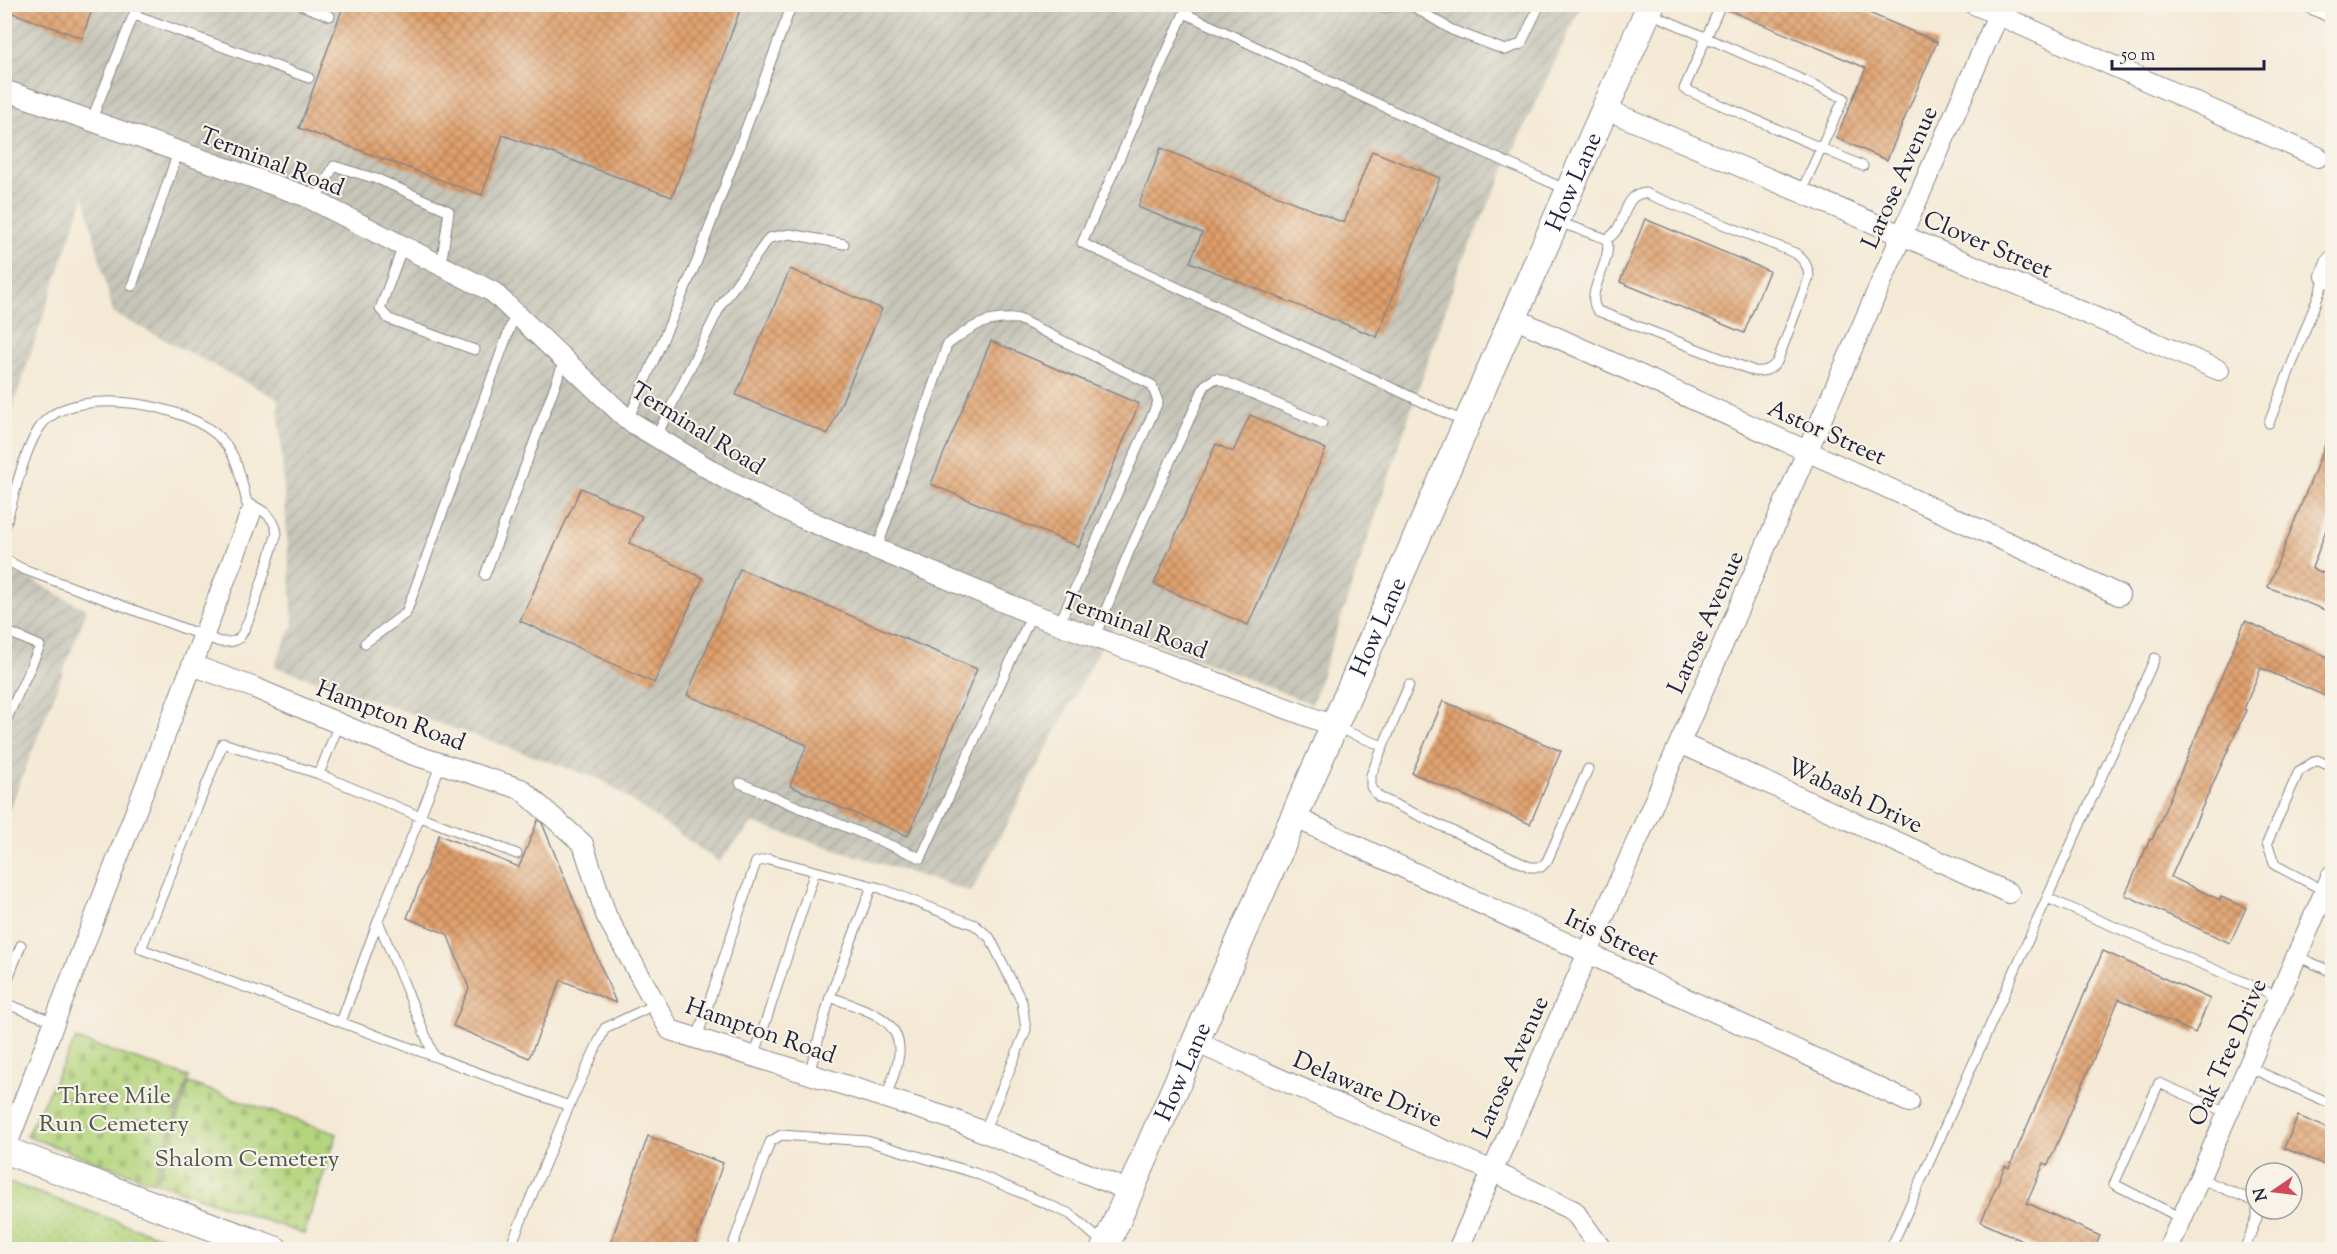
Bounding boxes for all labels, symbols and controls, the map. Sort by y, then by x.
scale bar [2112,33,2264,71]
text: 50 m [2120,43,2156,69]
street label: Larose Avenue [1854,101,1948,255]
street label: Terminal Road [194,120,349,206]
street label: How Lane [1538,127,1612,237]
street label: Clover Street [1917,203,2057,288]
street label: Terminal Road [623,375,771,485]
street label: Astor Street [1762,393,1891,475]
street label: Larose Avenue [1660,546,1754,700]
street label: How Lane [1343,572,1416,682]
street label: Terminal Road [1057,585,1212,669]
street label: Hampton Road [311,673,470,761]
street label: Wabash Drive [1781,750,1928,843]
street label: Iris Street [1559,902,1664,975]
street label: Oak Tree Drive [2181,973,2277,1132]
street label: Hampton Road [680,990,841,1074]
street label: Larose Avenue [1465,991,1559,1145]
street label: How Lane [1148,1017,1221,1127]
street label: Delaware Drive [1287,1044,1447,1138]
park label: Three Mile Run Cemetery [39,1080,189,1142]
park label: Shalom Cemetery [155,1143,339,1177]
north arrow [2244,1161,2304,1221]
text: N [2249,1185,2275,1203]

